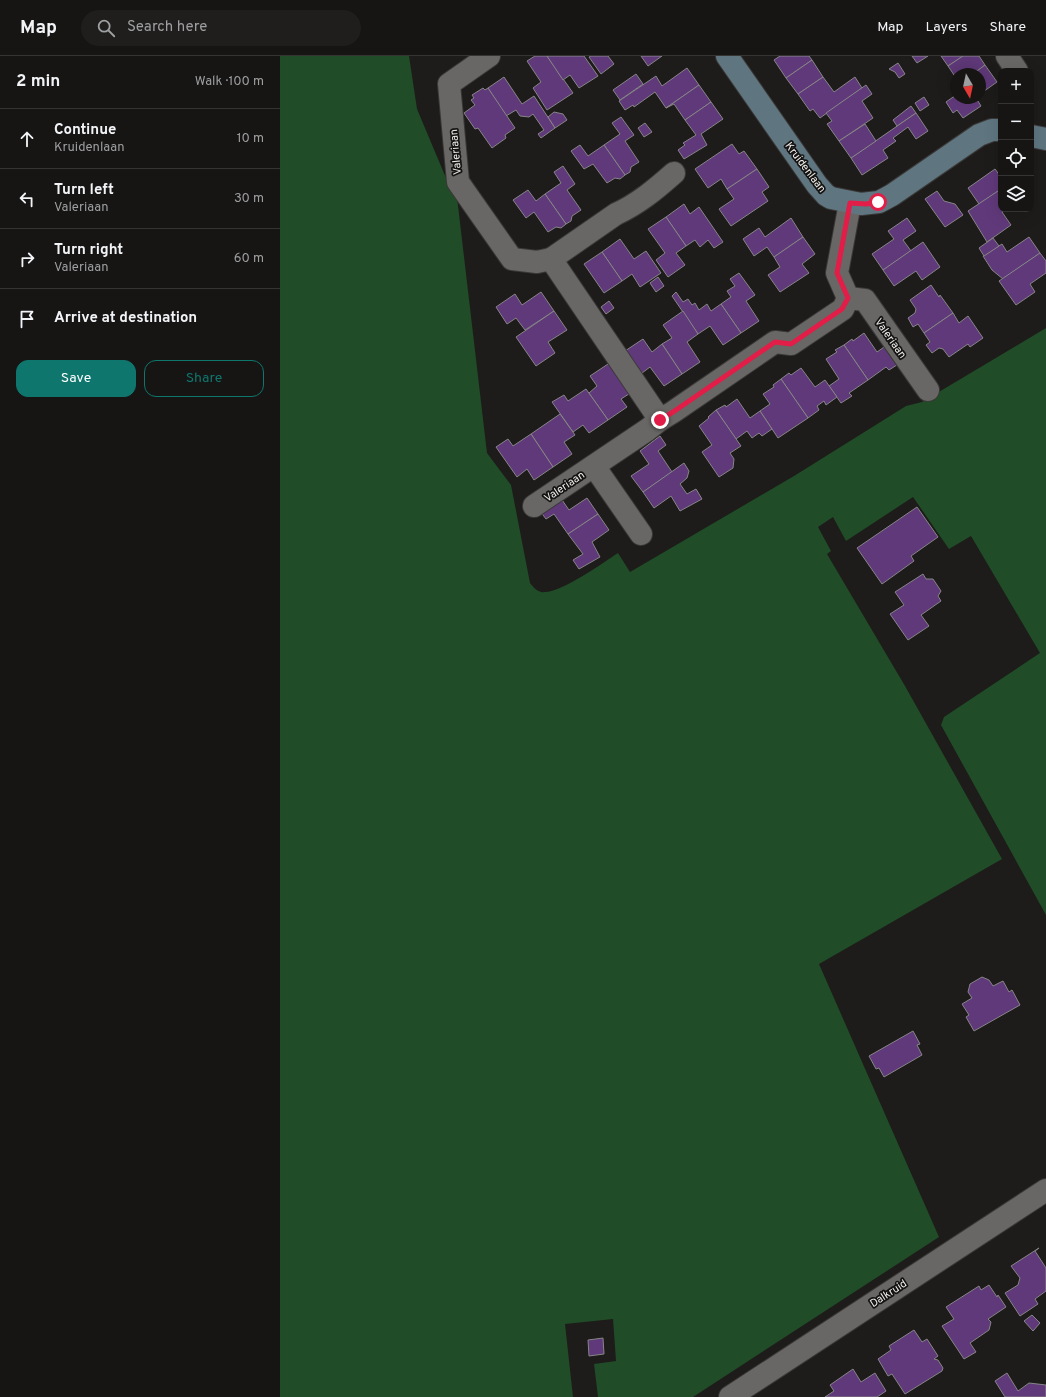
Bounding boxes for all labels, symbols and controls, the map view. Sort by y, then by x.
search box [81,10,361,46]
text: Map [20,16,57,40]
icon: search [95,17,117,39]
text: Search here [127,18,207,37]
text: Map [877,19,903,36]
text: Layers [925,19,967,36]
text: Share [989,19,1026,36]
north arrow [950,68,986,104]
map controls [998,68,1034,212]
button: + [998,68,1034,104]
text: 2 min [16,71,60,93]
text: Walk · 100 m [195,74,264,90]
button: − [998,104,1034,140]
text: Continue [54,121,116,140]
icon: ahead [16,128,38,150]
street label: Valeriaan [447,128,465,175]
text: 10 m [237,131,264,147]
text: Kruidenlaan [54,140,125,156]
street label: Kruidenlaan [782,140,829,196]
button: locate [998,140,1034,176]
button: layers [998,176,1034,212]
text: Turn left [54,181,114,200]
icon: left [16,188,38,210]
text: 30 m [234,191,264,207]
route start [869,193,887,211]
text: Valeriaan [54,200,108,216]
text: Turn right [54,241,123,260]
icon: right [16,248,38,270]
text: 60 m [234,251,264,267]
text: Valeriaan [54,260,108,276]
icon: arrive [16,308,38,330]
text: Arrive at destination [54,309,197,328]
street label: Valeriaan [871,316,909,361]
button: Save [16,360,136,397]
button: Share [144,360,264,397]
route end [651,411,669,429]
street label: Valeriaan [542,468,588,506]
street label: Dalkruid [867,1277,910,1311]

